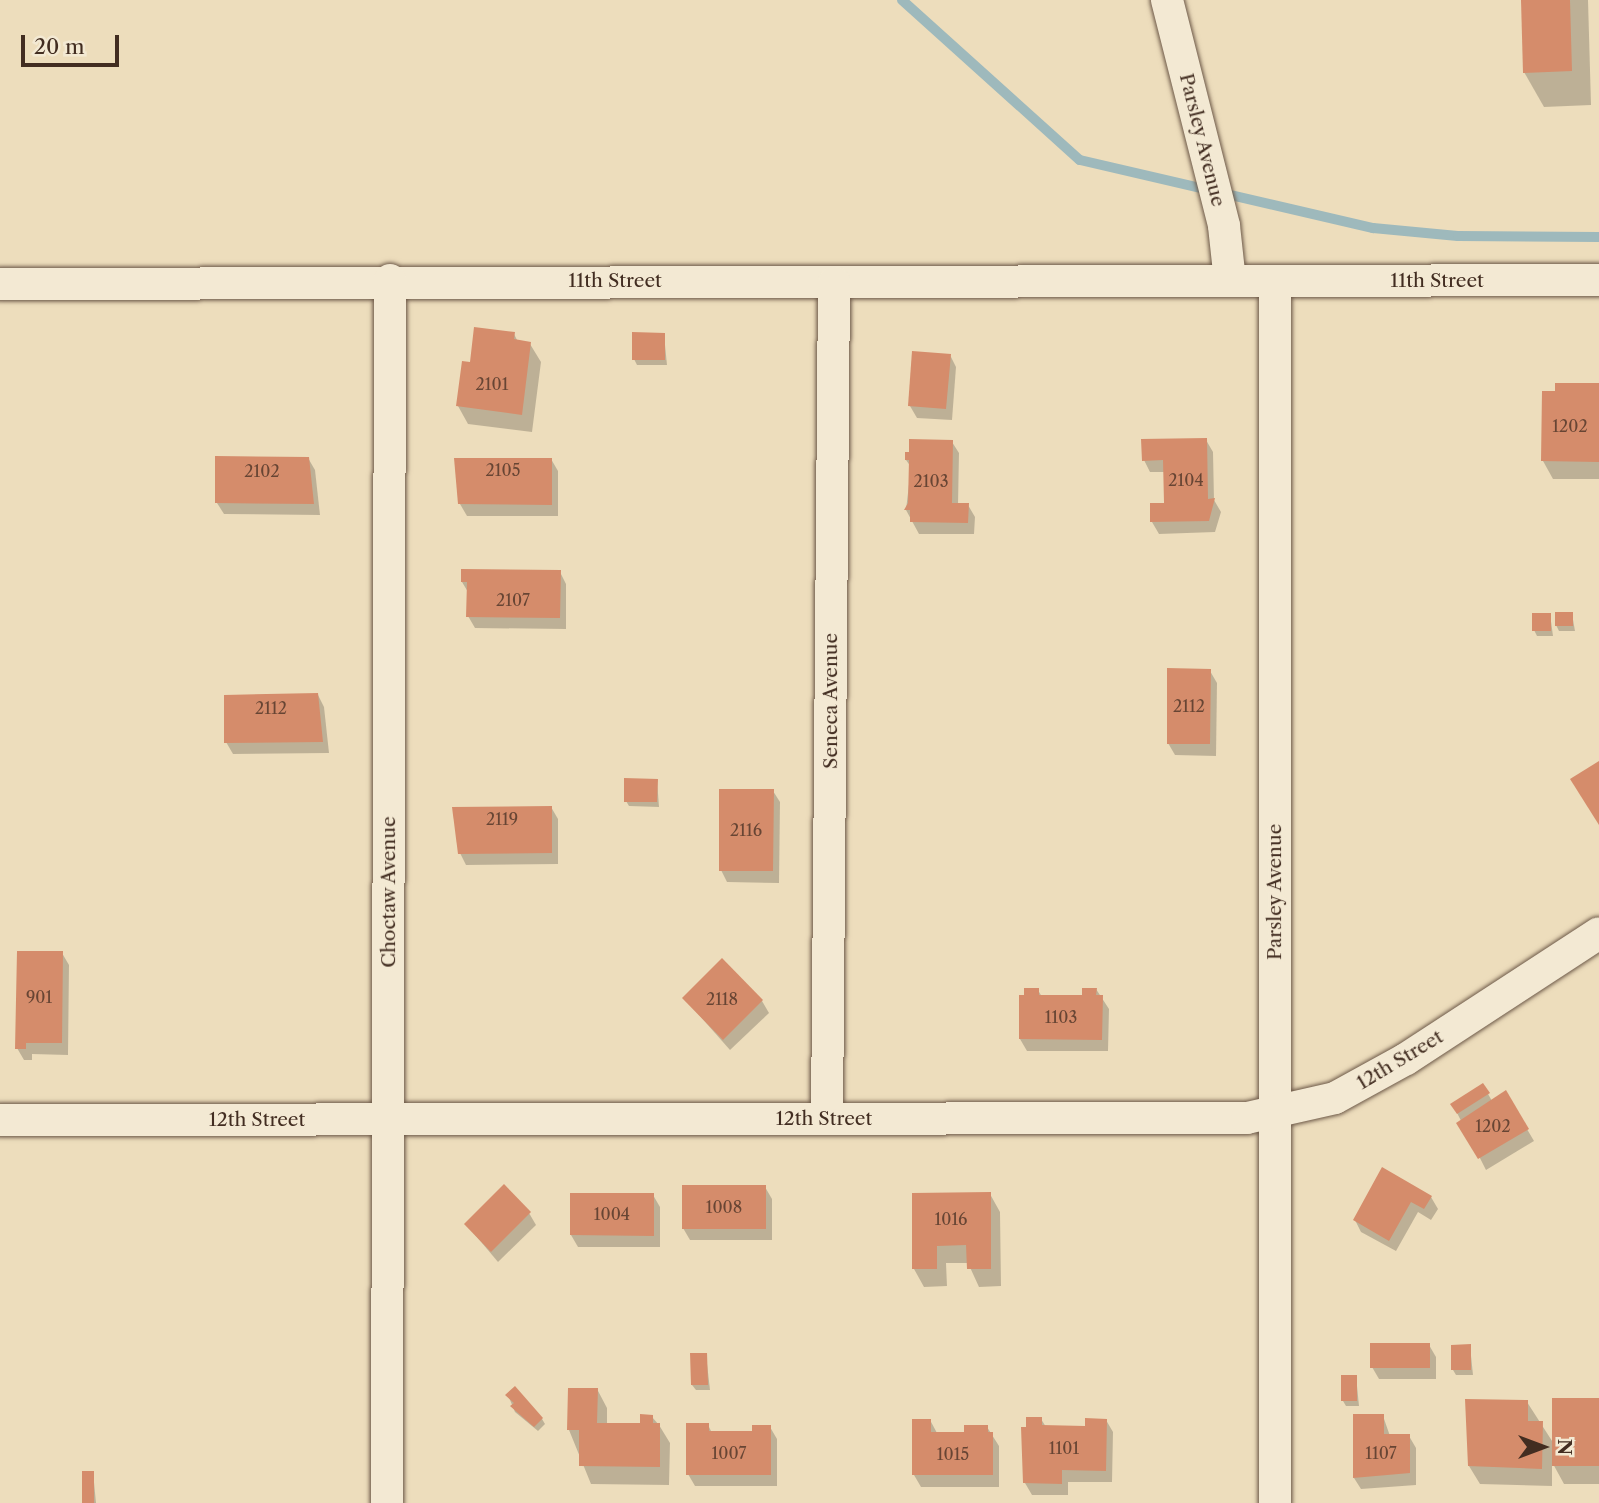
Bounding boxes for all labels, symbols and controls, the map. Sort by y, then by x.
scale bar [24,21,122,65]
text: 20 m [34,34,85,59]
street label: Parsley Avenue [1174,70,1230,210]
street label: 11th Street [568,270,662,292]
street label: 11th Street [1390,270,1484,292]
house number: 2101 [476,374,508,394]
house number: 1202 [1552,416,1588,436]
house number: 2105 [486,460,520,480]
house number: 2102 [244,461,280,481]
house number: 2104 [1168,470,1204,490]
house number: 2103 [914,471,948,491]
house number: 2107 [496,590,530,610]
street label: Seneca Avenue [820,632,842,770]
house number: 2112 [1173,696,1205,716]
house number: 2112 [255,698,287,718]
house number: 2119 [486,809,518,829]
street label: Choctaw Avenue [378,816,400,968]
house number: 2116 [730,820,762,840]
street label: Parsley Avenue [1264,823,1286,961]
house number: 901 [26,987,52,1007]
house number: 2118 [706,989,738,1009]
house number: 1103 [1045,1007,1077,1027]
street label: 12th Street [1353,1025,1447,1095]
street label: 12th Street [776,1108,872,1130]
street label: 12th Street [209,1109,305,1131]
house number: 1202 [1475,1116,1511,1136]
house number: 1008 [706,1197,742,1217]
house number: 1004 [594,1204,630,1224]
house number: 1016 [935,1209,967,1229]
north arrow [1508,1412,1578,1482]
house number: 1101 [1049,1438,1079,1458]
text: N [1553,1439,1576,1455]
house number: 1007 [712,1443,746,1463]
house number: 1107 [1365,1443,1397,1463]
house number: 1015 [937,1444,969,1464]

